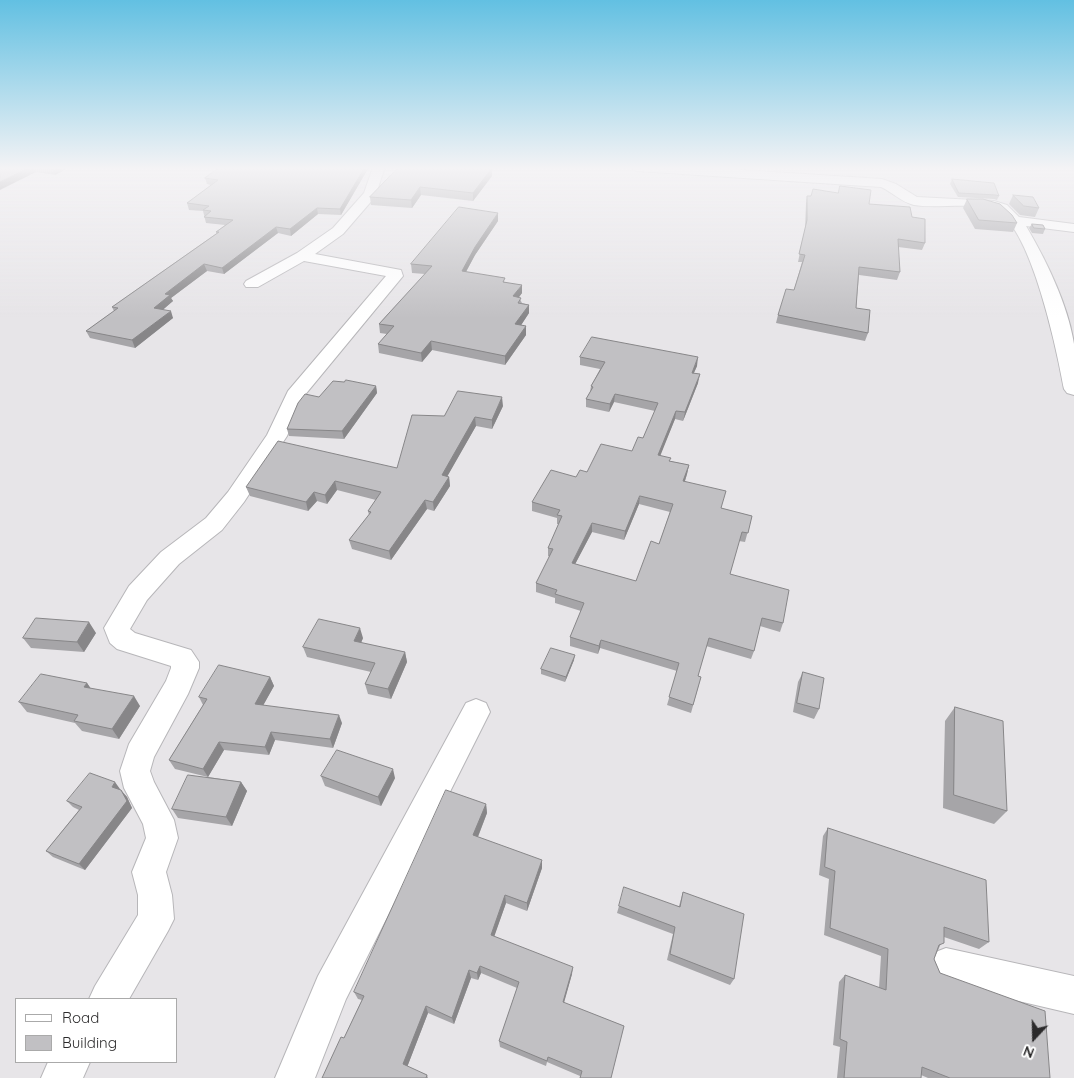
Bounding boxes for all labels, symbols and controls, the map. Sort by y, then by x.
legend [15,998,178,1063]
text: Road [62,1008,99,1027]
north arrow [1009,1013,1059,1063]
text: Building [62,1033,117,1052]
text: N [1021,1042,1037,1062]

